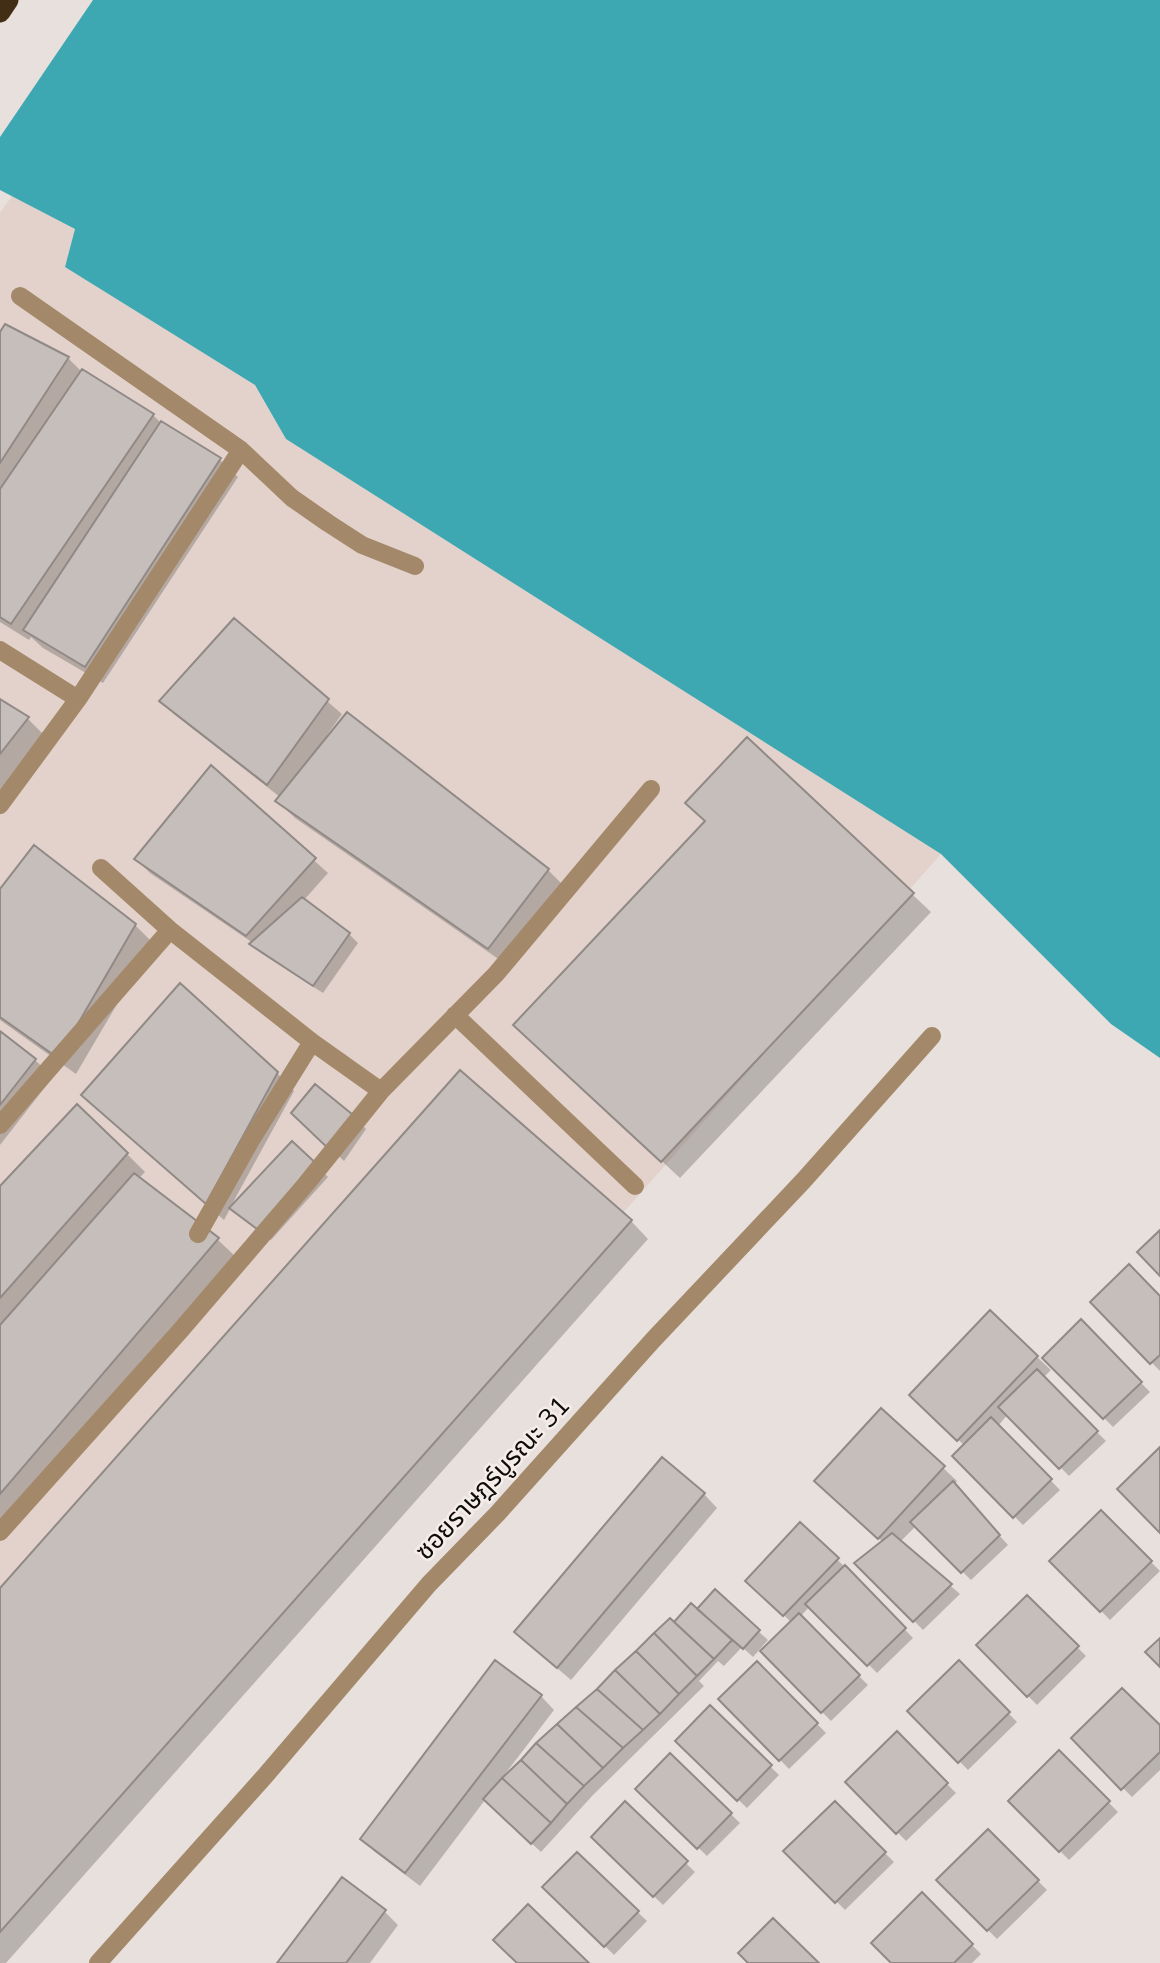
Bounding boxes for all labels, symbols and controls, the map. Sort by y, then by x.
street label: ซอยราษฎร์บูรณะ 31 [407,1389,576,1566]

